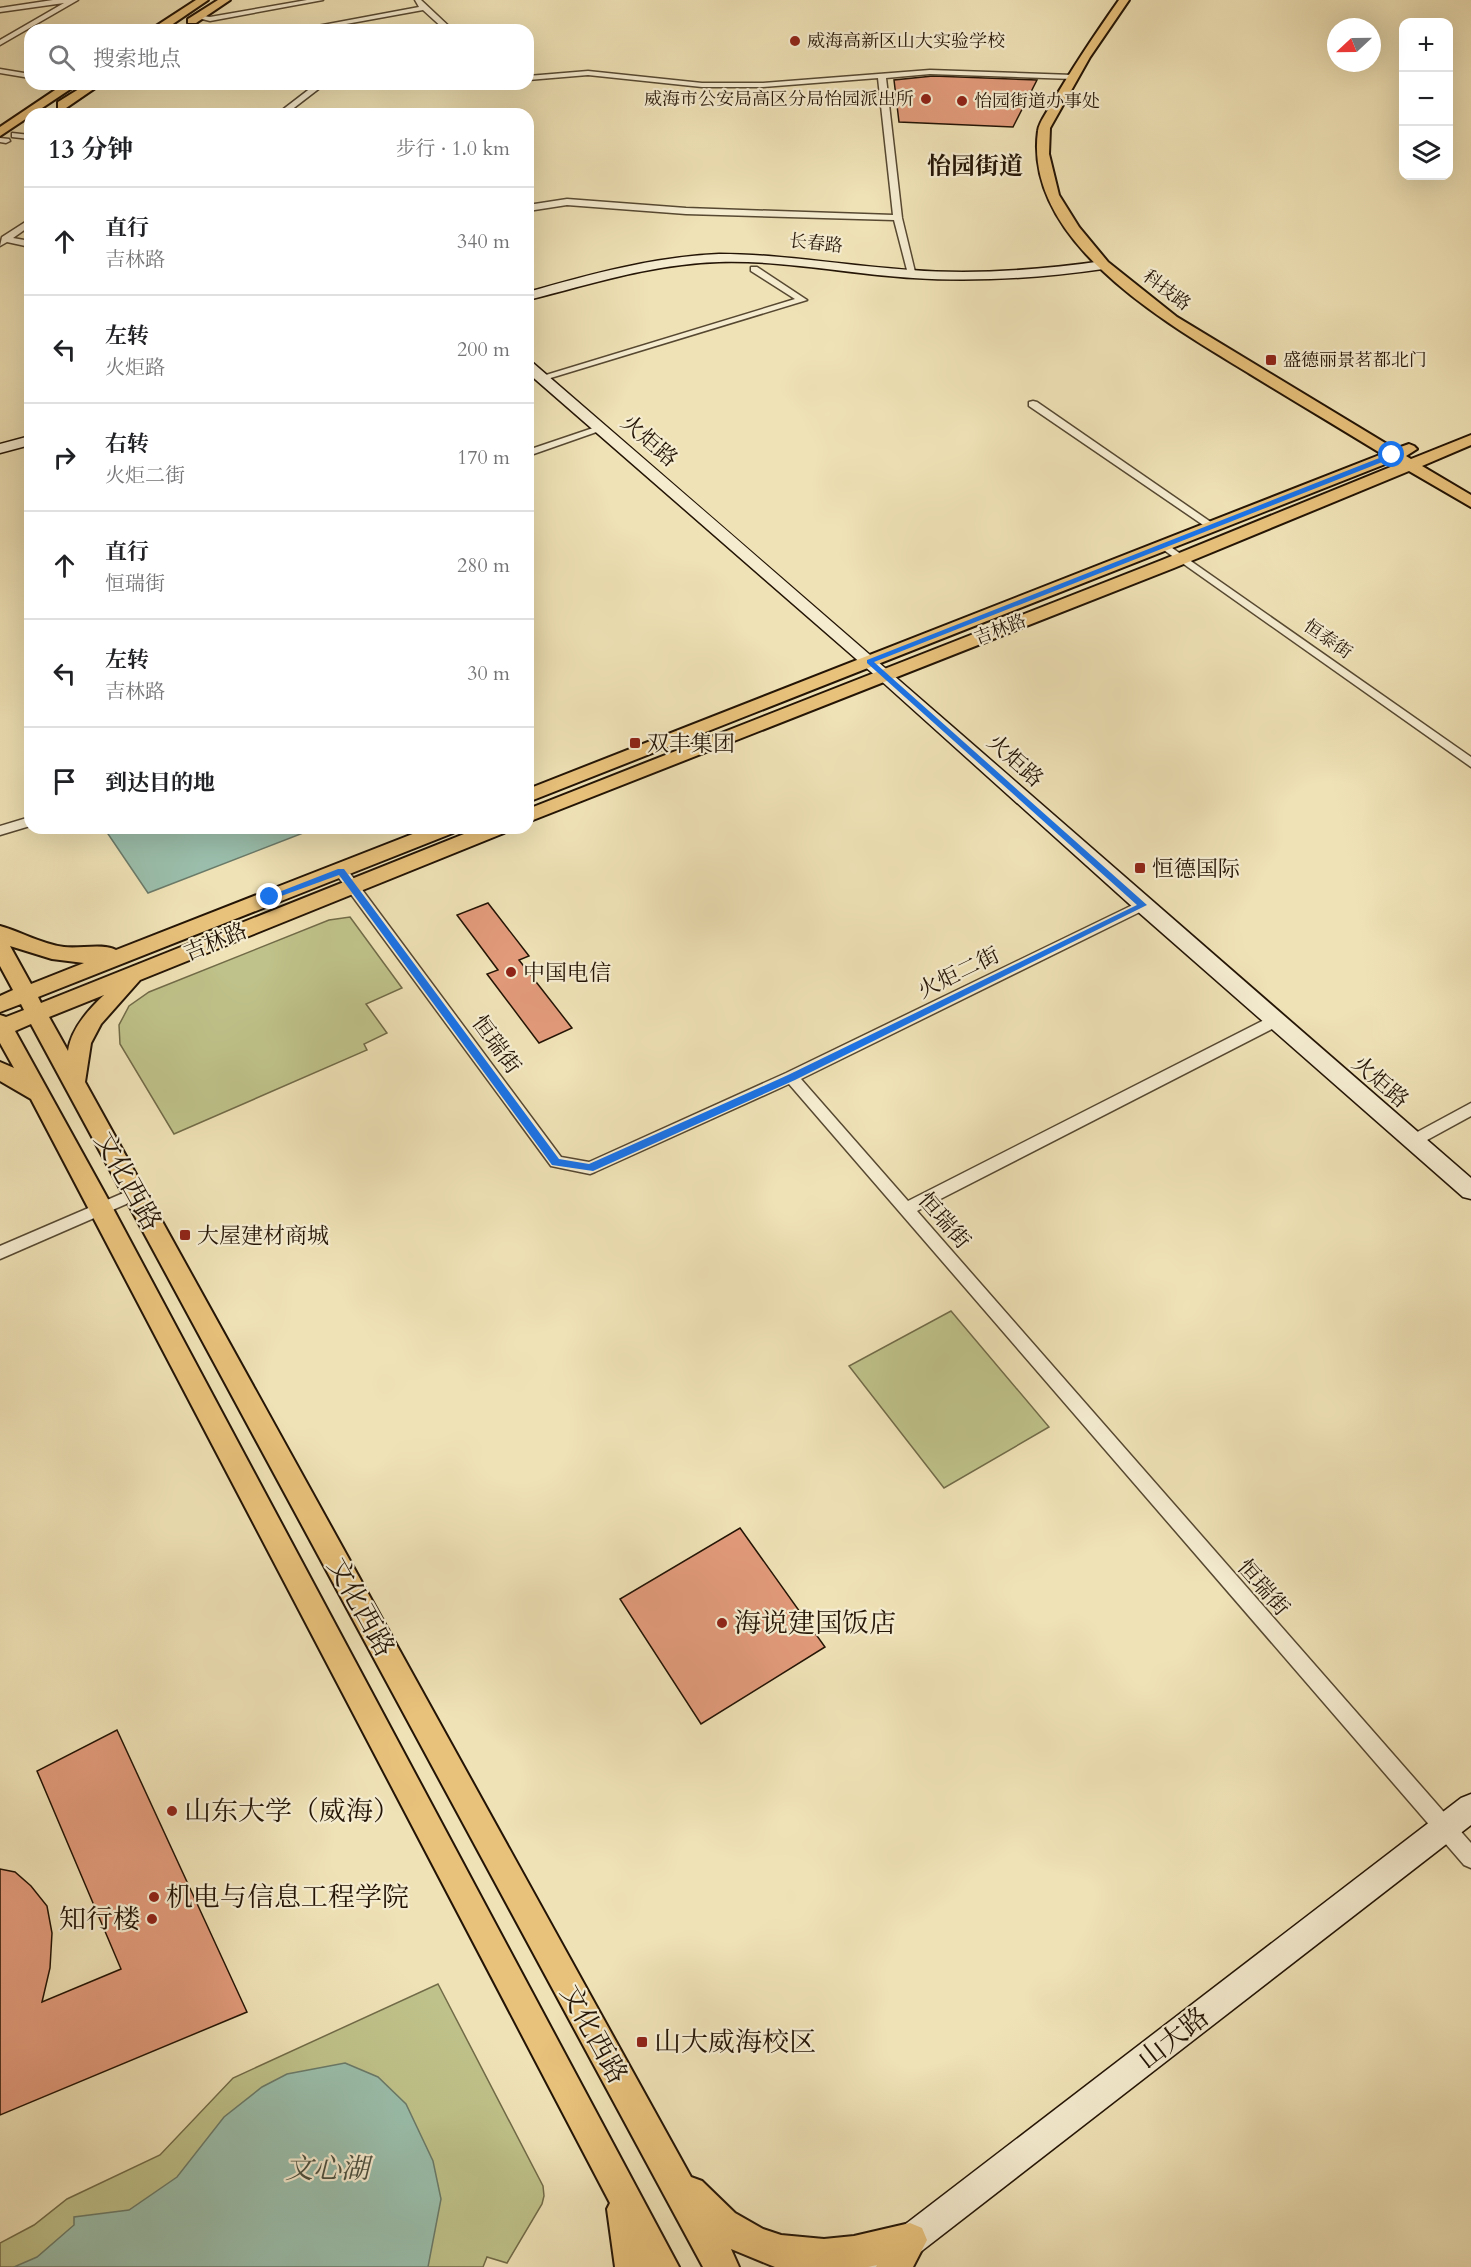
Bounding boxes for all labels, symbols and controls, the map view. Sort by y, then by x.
north arrow [1327,18,1381,72]
map controls [1399,18,1453,180]
button: + [1399,18,1453,72]
search box [24,24,534,90]
place label: 威海高新区山大实验学校 [807,29,1005,54]
marker: 威海高新区山大实验学校 [788,34,802,48]
icon: search [45,41,78,74]
text: 搜索地点 [93,44,181,74]
button: − [1399,72,1453,126]
place label: 威海市公安局高区分局怡园派出所 [644,87,914,112]
place label: 怡园街道办事处 [974,89,1100,114]
marker: 威海市公安局高区分局怡园派出所 [919,92,933,106]
marker: 怡园街道办事处 [955,94,969,108]
button: layers [1399,126,1453,180]
text: 13 分钟 [48,132,134,167]
text: 步行 · 1.0 km [396,135,510,162]
district label: 怡园街道 [927,150,1023,183]
text: 直行 [105,213,149,243]
icon: ahead [48,225,81,258]
text: 340 m [457,228,510,255]
street label: 长春路 [788,228,844,259]
text: 吉林路 [105,246,165,273]
street label: 科技路 [1138,264,1196,317]
text: 左转 [105,321,149,351]
icon: left [48,333,81,366]
text: 200 m [457,336,510,363]
place label: 盛德丽景茗都北门 [1283,348,1427,373]
marker: 盛德丽景茗都北门 [1264,353,1278,367]
text: 火炬路 [105,354,165,381]
street label: 火炬路 [615,408,684,474]
text: 右转 [105,429,149,459]
icon: right [48,441,81,474]
route start [1378,441,1404,467]
text: 170 m [457,444,510,471]
text: 火炬二街 [105,462,185,489]
text: 直行 [105,537,149,567]
icon: ahead [48,549,81,582]
text: 280 m [457,552,510,579]
text: 恒瑞街 [105,570,165,597]
street label: 吉林路 [970,608,1030,651]
street label: 恒泰街 [1298,614,1357,665]
text: 左转 [105,645,149,675]
icon: left [48,657,81,690]
text: 30 m [467,660,510,687]
text: 吉林路 [105,678,165,705]
street label: 火炬路 [981,728,1050,794]
place label: 双丰集团 [647,729,735,759]
marker: 双丰集团 [628,736,642,750]
icon: arrive [48,765,81,798]
text: 到达目的地 [105,768,215,798]
place label: 恒德国际 [1152,854,1240,884]
marker: 恒德国际 [1133,861,1147,875]
route end [256,883,282,909]
street label: 吉林路 [179,916,252,968]
street label: 火炬二街 [912,940,1005,1006]
place label: 中国电信 [523,958,611,988]
marker: 中国电信 [504,965,518,979]
street label: 恒瑞街 [465,1009,528,1080]
street label: 火炬路 [1346,1049,1415,1115]
street label: 文化西路 [85,1125,170,1237]
street label: 恒瑞街 [911,1186,977,1255]
place label: 大屋建材商城 [197,1221,329,1251]
marker: 大屋建材商城 [178,1228,192,1242]
street label: 文化西路 [318,1551,403,1663]
street label: 恒瑞街 [1230,1553,1296,1622]
place label: 海说建国饭店 [734,1605,896,1642]
marker: 海说建国饭店 [715,1616,729,1630]
place label: 山东大学（威海） [184,1793,400,1830]
marker: 山东大学（威海） [165,1804,179,1818]
place label: 机电与信息工程学院 [166,1879,409,1916]
marker: 机电与信息工程学院 [147,1890,161,1904]
place label: 知行楼 [59,1901,140,1938]
marker: 知行楼 [145,1912,159,1926]
street label: 文化西路 [551,1978,636,2090]
street label: 山大路 [1130,1999,1217,2078]
place label: 山大威海校区 [654,2024,816,2061]
marker: 山大威海校区 [635,2035,649,2049]
water label: 文心湖 [285,2150,374,2188]

